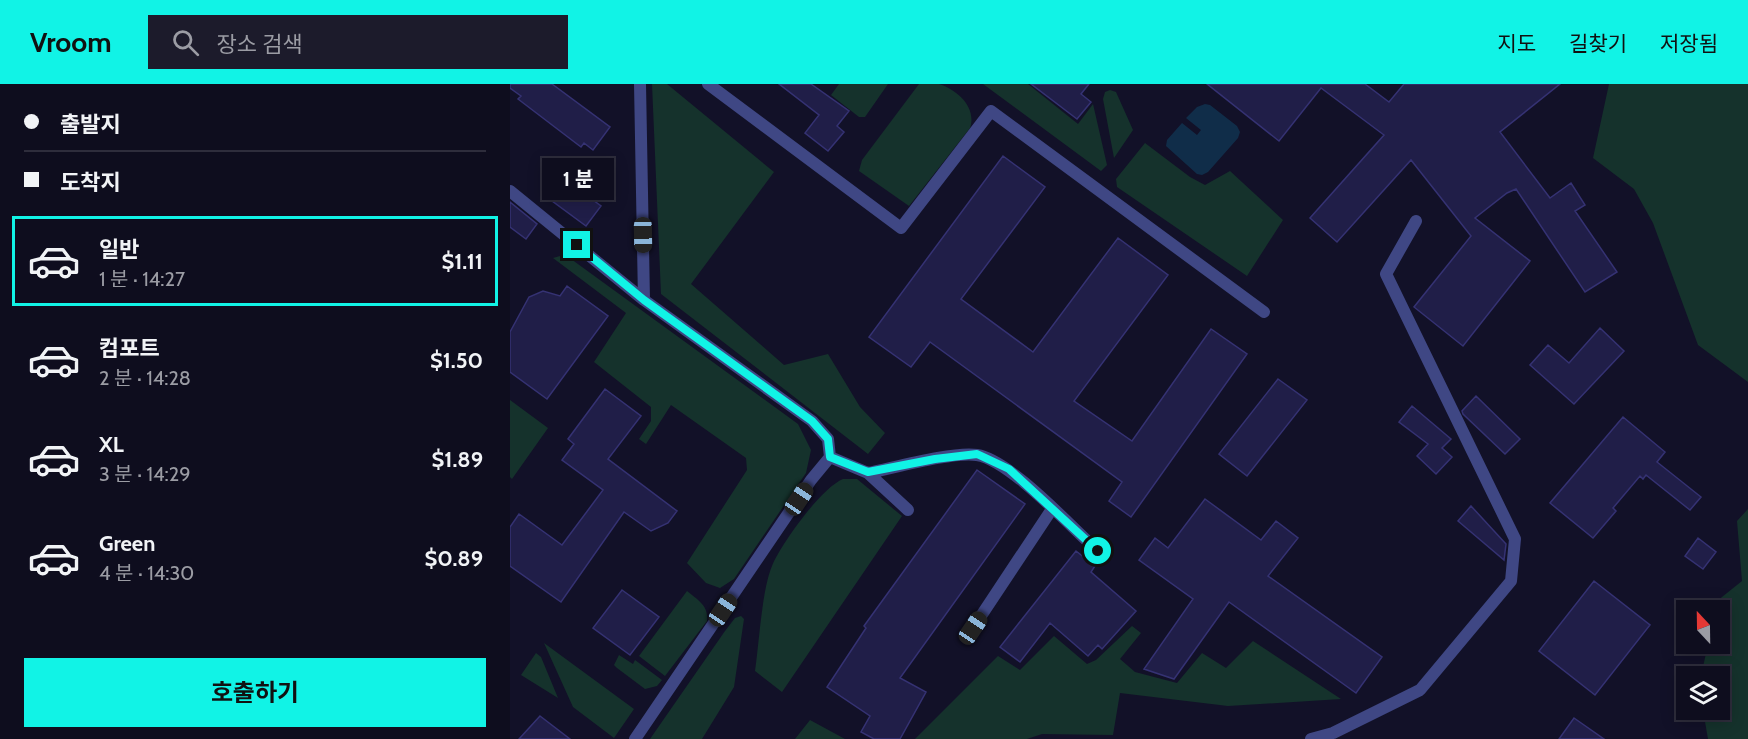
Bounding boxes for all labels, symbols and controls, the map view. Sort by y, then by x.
search box [148,15,568,69]
text: Vroom [30,25,112,59]
icon: search [169,26,202,59]
text: 장소 검색 [217,31,303,58]
text: 지도 [1497,31,1536,56]
text: 길찾기 [1569,31,1627,56]
text: 저장됨 [1660,31,1718,56]
text: 출발지 [60,111,121,138]
callout: 1 분 [541,158,613,200]
text: 1 분 [563,167,593,191]
text: 도착지 [60,169,121,196]
car [634,217,652,253]
route end [563,231,590,258]
icon: car [27,234,81,288]
text: 일반 [99,236,139,263]
text: $1.11 [441,248,483,275]
text: 1 분 · 14:27 [99,267,185,291]
icon: car [27,333,81,387]
text: 컴포트 [99,335,160,362]
text: $1.50 [430,347,483,374]
text: 2 분 · 14:28 [99,366,191,390]
text: XL [99,431,124,458]
icon: car [27,432,81,486]
text: $1.89 [432,446,483,473]
text: 3 분 · 14:29 [99,462,191,486]
car [781,479,817,519]
text: Green [99,530,155,557]
icon: car [27,531,81,585]
route start [1084,537,1111,564]
text: $0.89 [424,545,483,572]
text: 4 분 · 14:30 [99,561,194,585]
car [705,590,741,630]
north arrow [1676,600,1730,654]
map controls [1676,600,1730,720]
car [955,608,991,648]
button: 호출하기 [24,658,486,727]
button: layers [1676,666,1730,720]

